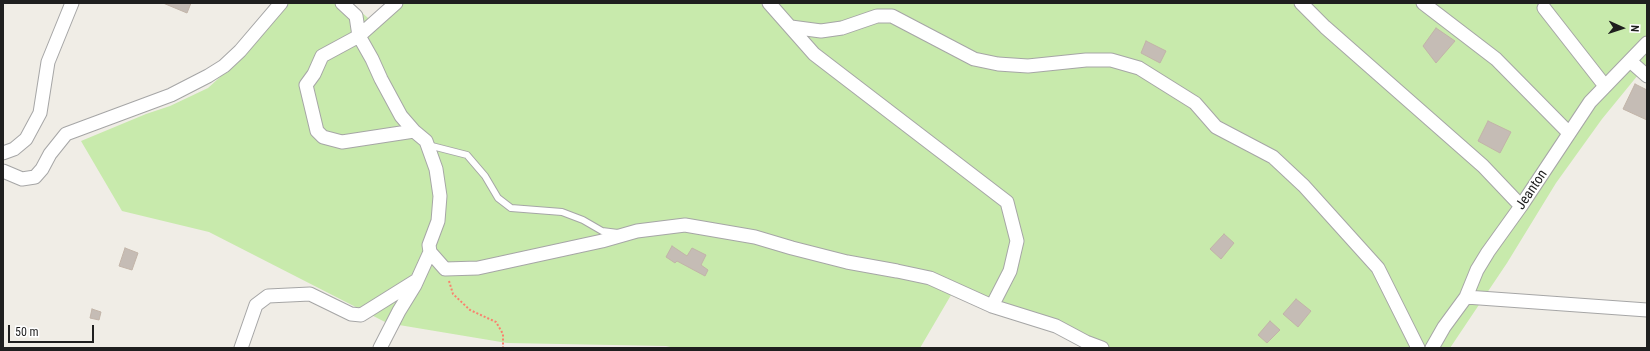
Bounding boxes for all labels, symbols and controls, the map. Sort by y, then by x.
north arrow [1602,8,1642,48]
text: N [1628,25,1641,32]
street label: Jeanton [1513,167,1551,213]
scale bar [10,317,96,343]
text: 50 m [15,325,39,339]

